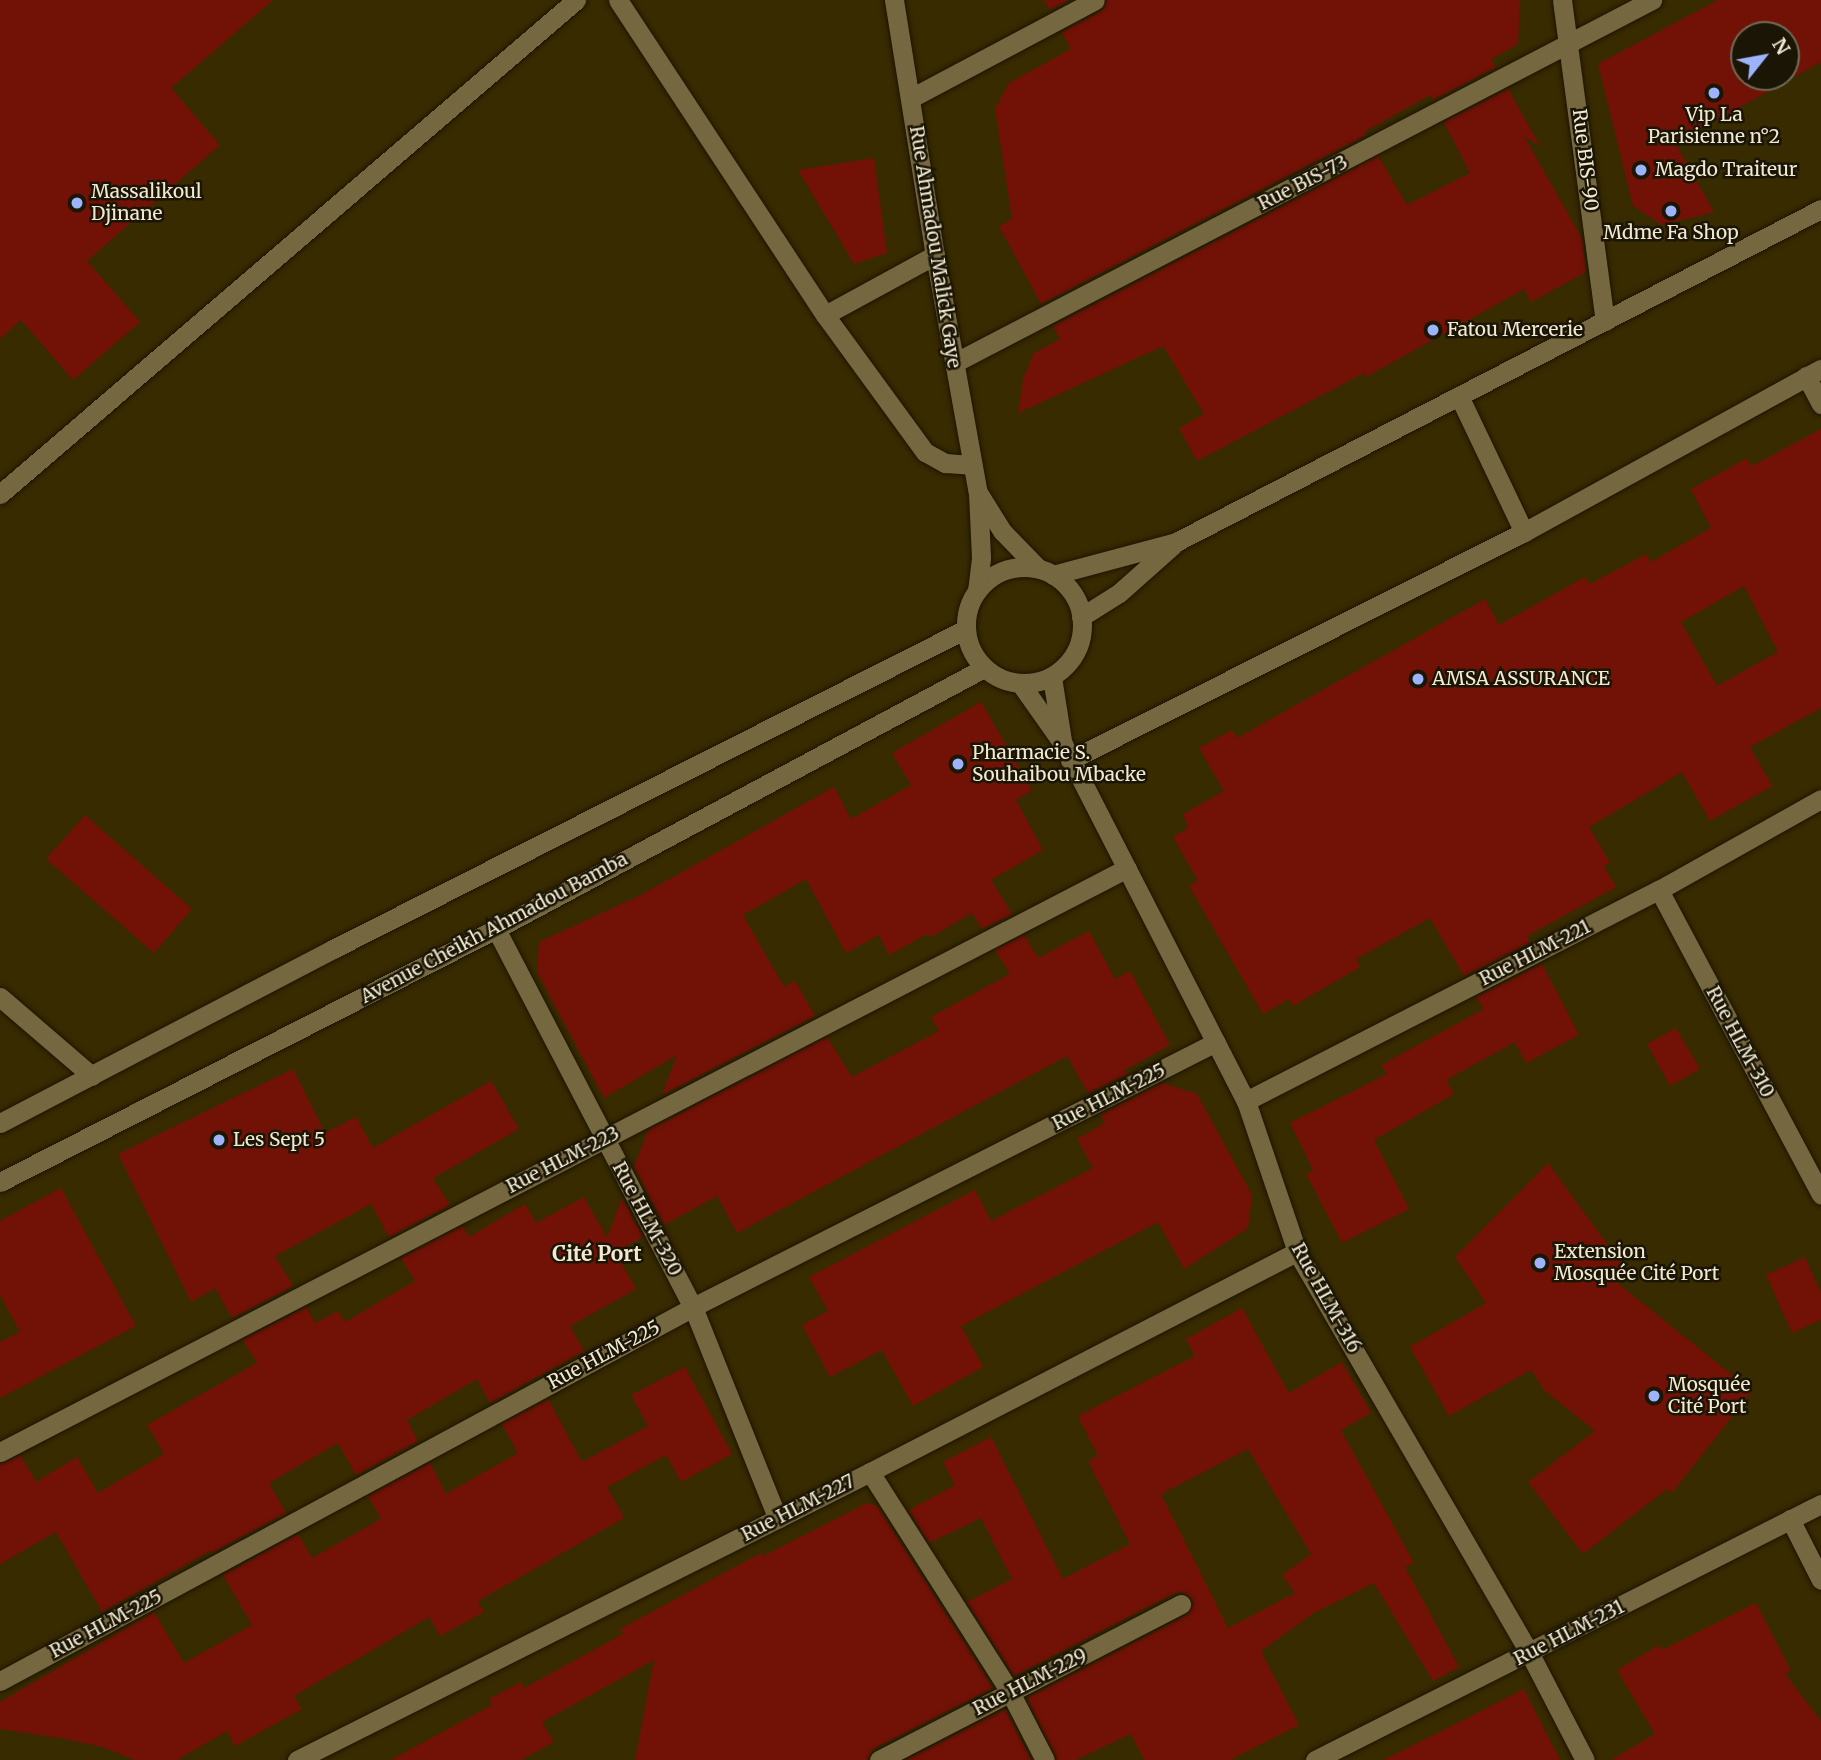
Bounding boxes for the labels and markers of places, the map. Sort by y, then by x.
marker: Vip La Parisienne n°2 [1706,85,1722,101]
place label: Vip La Parisienne n°2 [1648,104,1780,148]
place label: Magdo Traiteur [1655,159,1797,181]
marker: Magdo Traiteur [1633,162,1649,178]
place label: Massalikoul Djinane [91,181,202,225]
marker: Massalikoul Djinane [69,195,85,211]
marker: Mdme Fa Shop [1663,203,1679,219]
place label: Mdme Fa Shop [1603,222,1739,244]
place label: Fatou Mercerie [1447,319,1583,341]
marker: Fatou Mercerie [1425,322,1441,338]
place label: AMSA ASSURANCE [1432,668,1610,690]
marker: AMSA ASSURANCE [1410,671,1426,687]
place label: Pharmacie S. Souhaibou Mbacke [972,742,1146,786]
marker: Pharmacie S. Souhaibou Mbacke [950,756,966,772]
place label: Les Sept 5 [233,1129,325,1151]
marker: Les Sept 5 [211,1132,227,1148]
place label: Extension Mosquée Cité Port [1554,1241,1719,1285]
marker: Extension Mosquée Cité Port [1532,1255,1548,1271]
place label: Mosquée Cité Port [1668,1374,1750,1418]
marker: Mosquée Cité Port [1646,1388,1662,1404]

